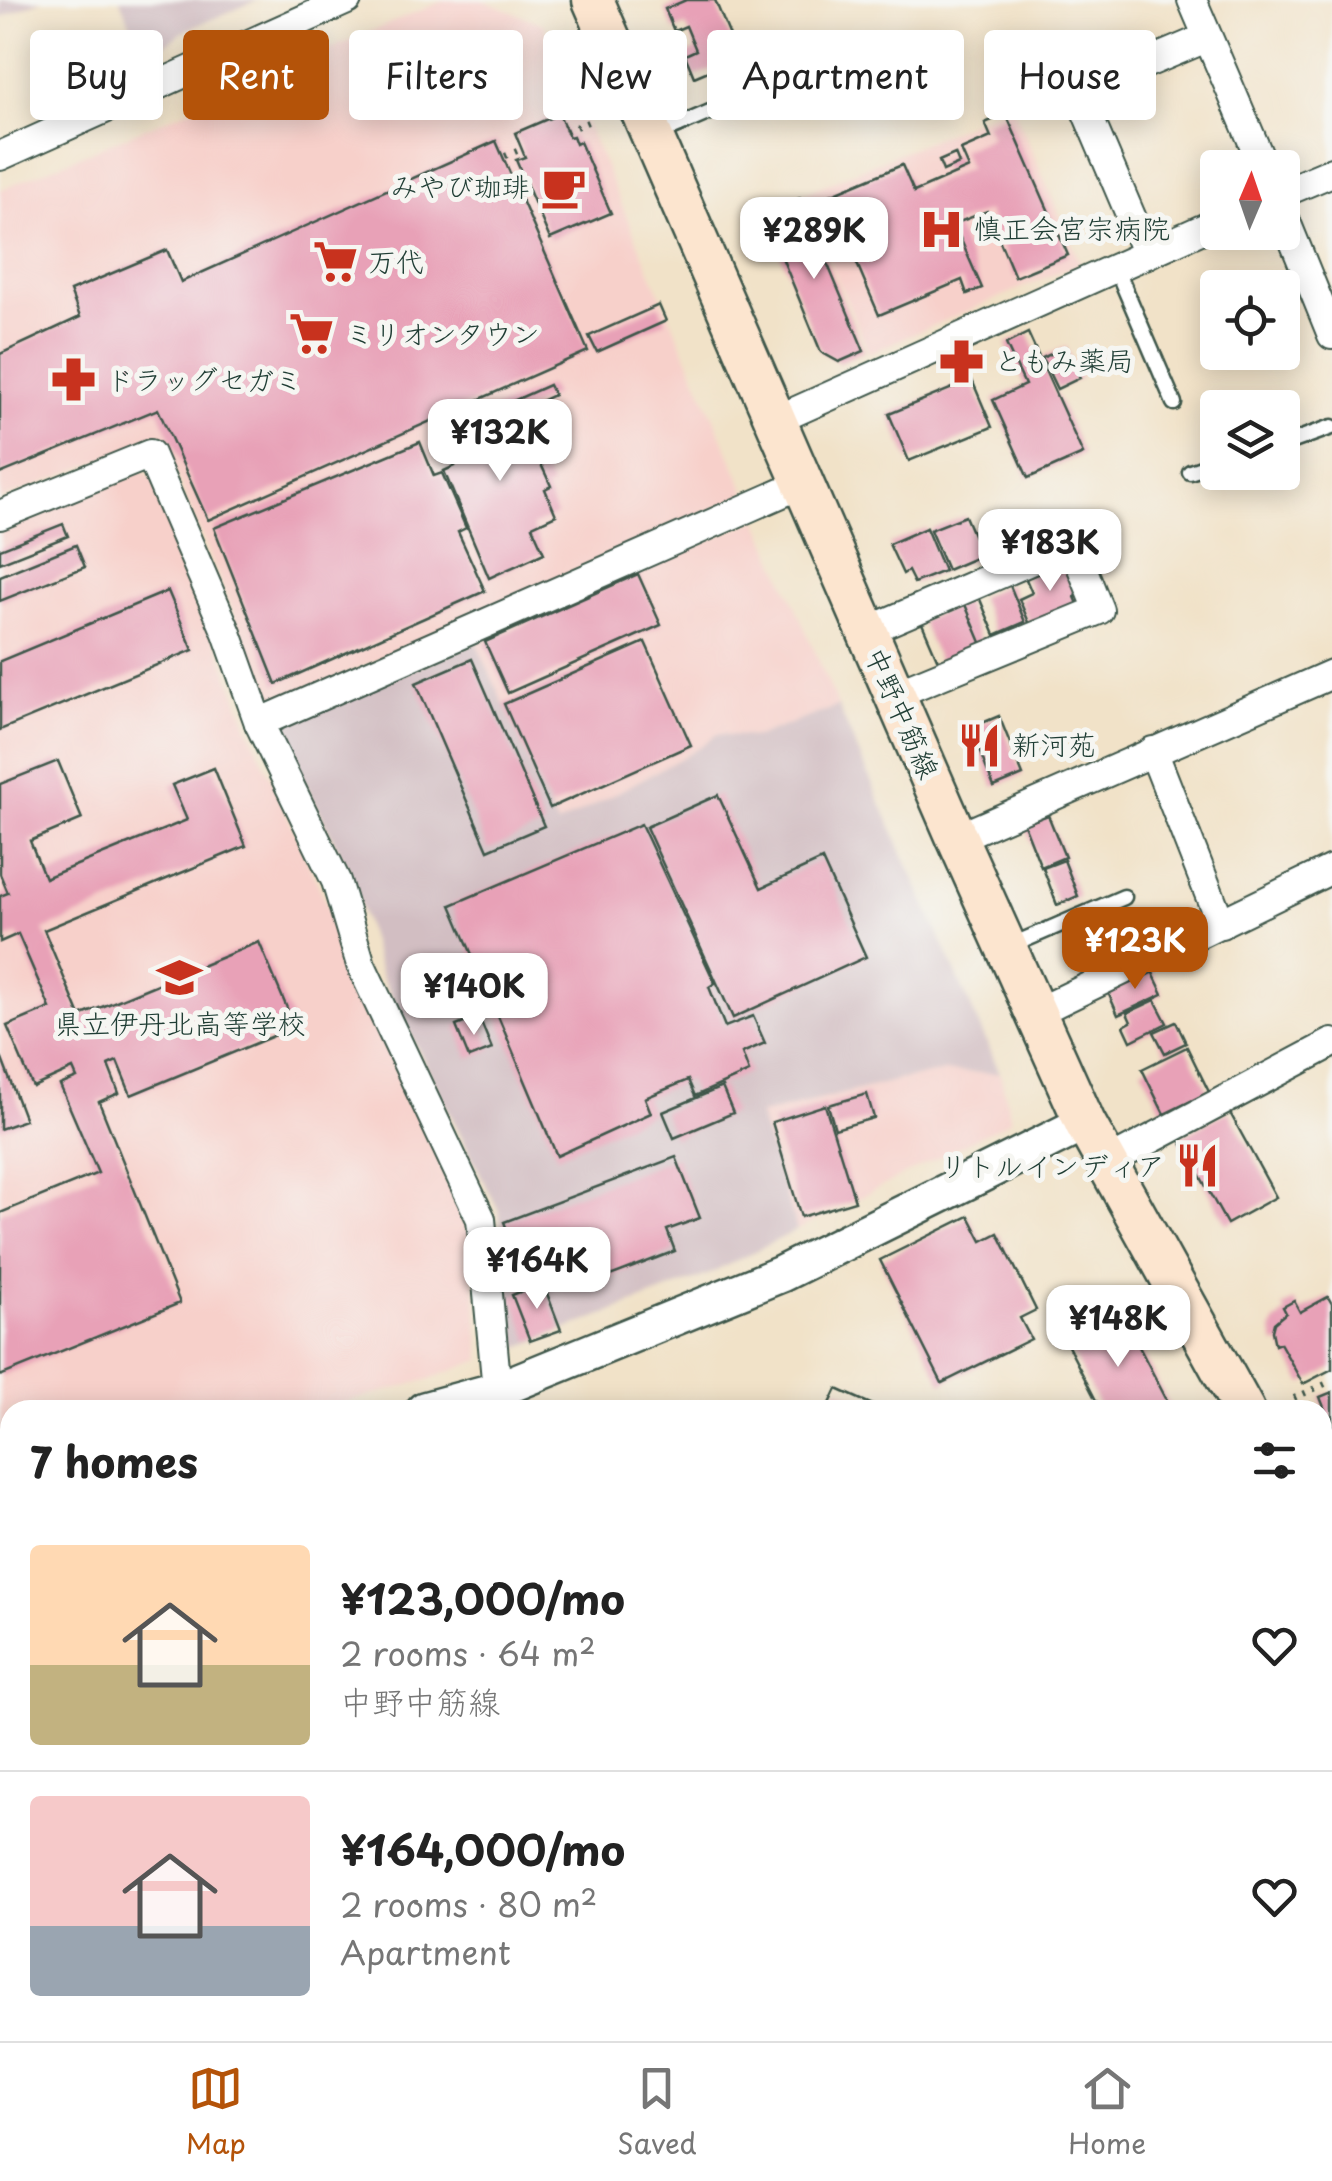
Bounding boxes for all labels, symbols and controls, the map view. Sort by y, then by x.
chip: Buy [30,30,163,120]
chip: Rent [183,30,329,120]
chip: Filters [349,30,523,120]
chip: New [543,30,687,120]
chip: Apartment [707,30,964,120]
chip: House [984,30,1156,120]
north arrow [1200,150,1300,250]
map controls [1200,150,1300,490]
cafe icon: みやび珈琲 [539,163,587,211]
place label: みやび珈琲 [390,164,530,207]
pin: ¥289K [744,197,884,282]
text: ¥289K [762,205,866,253]
hospital icon: 慎正会宮宗病院 [917,205,965,253]
place label: 慎正会宮宗病院 [974,206,1170,249]
supermarket icon: 万代 [311,238,359,286]
place label: 万代 [368,239,424,282]
button: locate [1200,270,1300,370]
supermarket icon: ミリオンタウン [288,310,336,358]
place label: ミリオンタウン [345,311,540,354]
pharmacy icon: ともみ薬局 [937,337,985,385]
place label: ともみ薬局 [994,338,1134,381]
pharmacy icon: ドラッグセガミ [49,356,97,404]
place label: ドラッグセガミ [106,357,302,400]
button: layers [1200,390,1300,490]
pin: ¥132K [430,399,570,484]
text: ¥132K [450,407,550,455]
pin: ¥183K [980,509,1120,594]
text: ¥183K [1000,517,1100,565]
street label: 中野中筋線 [855,640,951,785]
restaurant icon: 新河苑 [955,721,1003,769]
place label: 新河苑 [1012,722,1096,765]
pin: ¥123K [1065,907,1205,992]
text: ¥123K [1084,915,1186,963]
pin: ¥140K [404,953,544,1038]
school or university icon: 県立伊丹北高等学校 [156,954,204,1002]
text: ¥140K [423,961,525,1009]
place label: 県立伊丹北高等学校 [54,1001,306,1044]
restaurant icon: リトルインディア [1174,1142,1222,1190]
place label: リトルインディア [939,1143,1165,1186]
pin: ¥164K [467,1227,607,1312]
text: ¥164K [485,1235,589,1283]
pin: ¥148K [1048,1285,1188,1370]
text: ¥148K [1068,1293,1168,1341]
text: 7 homes [30,1429,198,1492]
icon: filters [1247,1433,1302,1488]
text: ¥123,000/mo [340,1566,625,1629]
icon: home [110,1585,230,1705]
icon: heart [1247,1618,1302,1673]
text: 2 rooms · 64 m² [340,1629,596,1677]
text: 中野中筋線 [340,1677,500,1725]
text: ¥164,000/mo [340,1817,625,1880]
icon: home [110,1836,230,1956]
icon: heart [1247,1869,1302,1924]
text: 2 rooms · 80 m² [340,1880,597,1928]
text: Apartment [340,1928,511,1976]
tab: Map [186,2061,246,2164]
tab: Saved [617,2061,697,2164]
tab: Home [1068,2061,1146,2164]

